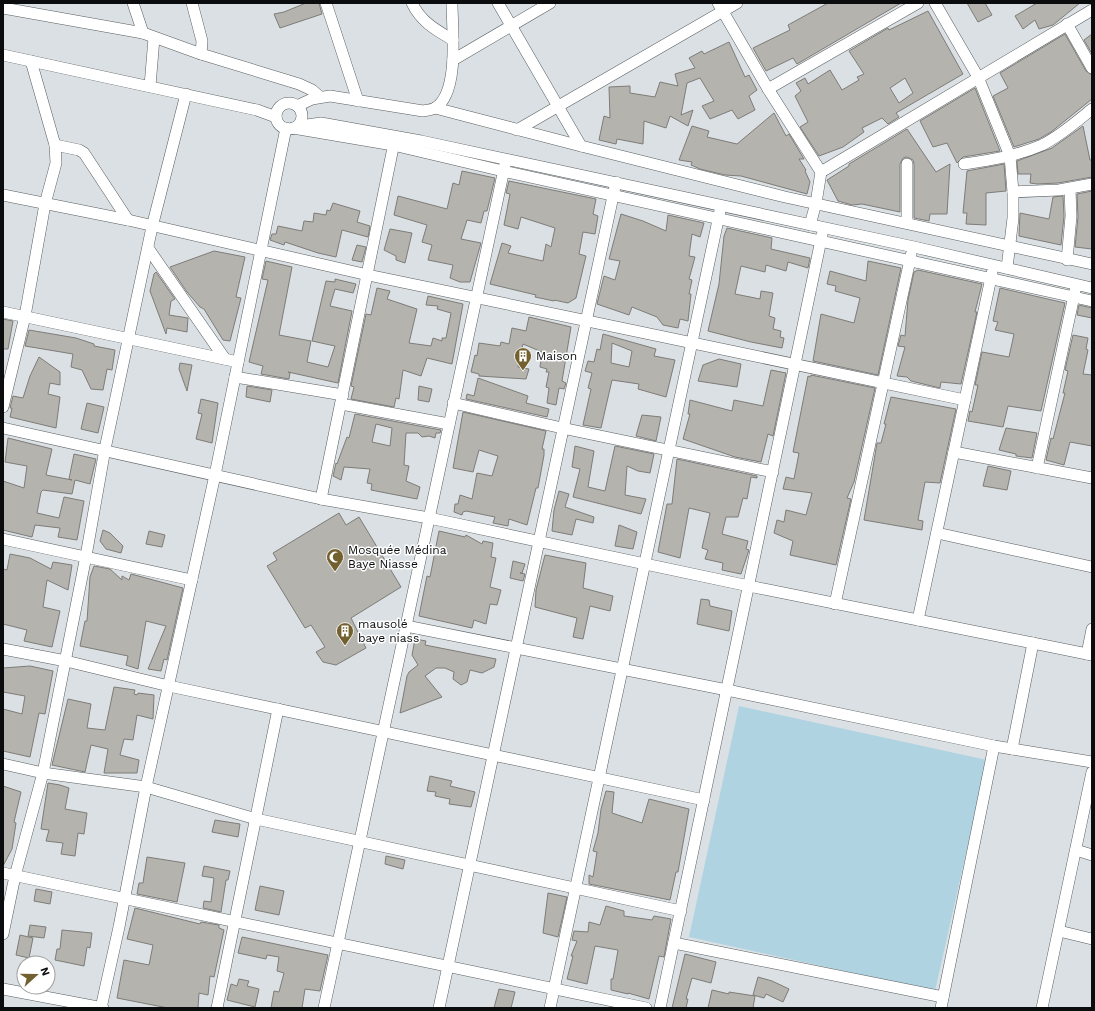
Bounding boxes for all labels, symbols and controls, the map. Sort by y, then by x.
building icon: Maison [513,346,533,371]
place label: Maison [536,349,577,363]
place label: Mosquée Médina Baye Niasse [348,543,447,571]
mosque icon: Mosquée Médina Baye Niasse [325,547,345,572]
place label: mausolé baye niass [358,617,419,645]
building icon: mausolé baye niass [335,621,355,646]
north arrow [16,955,56,995]
text: N [37,965,52,978]

